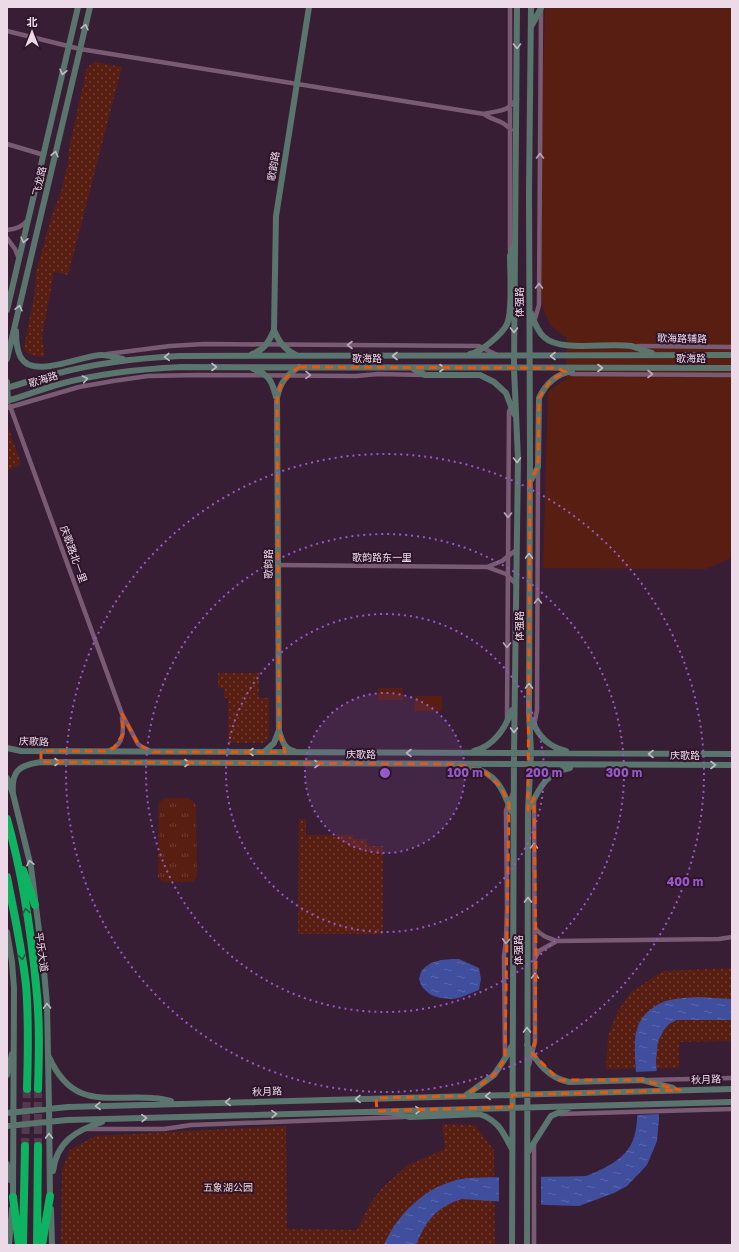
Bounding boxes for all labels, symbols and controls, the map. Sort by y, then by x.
north arrow [12,12,52,52]
text: 北 [27,15,38,28]
one-way arrow [80,24,89,31]
one-way arrow [513,43,521,49]
one-way arrow [60,69,68,75]
one-way arrow [51,150,59,157]
street label: 歌韵路 [265,150,281,182]
one-way arrow [536,153,544,159]
street label: 飞龙路 [30,165,48,197]
one-way arrow [20,236,29,243]
one-way arrow [535,283,543,289]
street label: 体强路 [513,287,525,317]
one-way arrow [15,304,23,311]
one-way arrow [510,327,518,333]
street label: 歌海路辅路 [657,332,707,344]
one-way arrow [347,341,353,349]
street label: 歌海路 [352,352,382,364]
one-way arrow [392,352,398,360]
one-way arrow [550,352,556,360]
street label: 歌海路 [676,352,706,364]
one-way arrow [164,353,170,361]
one-way arrow [211,363,217,371]
one-way arrow [439,364,445,372]
one-way arrow [597,364,603,372]
street label: 歌海路 [27,369,59,389]
one-way arrow [647,370,653,378]
one-way arrow [305,371,311,379]
one-way arrow [82,375,88,383]
one-way arrow [513,457,521,463]
one-way arrow [504,512,513,518]
street label: 庆歌路北一里 [58,524,90,584]
street label: 歌韵路 [262,549,274,579]
street label: 歌韵路东一里 [352,551,412,563]
one-way arrow [525,553,533,559]
one-way arrow [534,598,542,604]
street label: 体强路 [513,611,525,641]
one-way arrow [503,642,511,648]
one-way arrow [525,683,533,689]
one-way arrow [510,727,518,733]
street label: 庆歌路 [19,734,49,748]
one-way arrow [248,748,254,756]
street label: 庆歌路 [346,748,376,760]
one-way arrow [406,749,412,757]
street label: 庆歌路 [670,749,700,761]
one-way arrow [648,750,654,758]
one-way arrow [54,758,60,766]
one-way arrow [184,759,190,767]
one-way arrow [314,759,320,768]
one-way arrow [710,761,716,769]
text: 100 m [447,765,483,780]
text: 200 m [526,765,562,780]
text: 300 m [606,765,642,780]
centre of rings [378,766,392,780]
one-way arrow [530,843,538,849]
one-way arrow [26,860,34,866]
text: 400 m [667,874,703,889]
one-way arrow [524,897,532,903]
one-way arrow [22,908,31,914]
street label: 平乐大道 [33,931,51,973]
street label: 体强路 [512,935,524,965]
one-way arrow [502,938,511,944]
one-way arrow [17,954,26,960]
one-way arrow [531,973,539,979]
one-way arrow [42,1003,51,1009]
one-way arrow [523,1027,531,1033]
street label: 秋月路 [691,1072,721,1086]
street label: 秋月路 [252,1084,282,1098]
one-way arrow [485,1091,491,1100]
one-way arrow [355,1095,361,1103]
one-way arrow [225,1098,231,1106]
one-way arrow [95,1102,101,1110]
one-way arrow [415,1106,421,1114]
one-way arrow [271,1110,277,1119]
one-way arrow [141,1114,147,1122]
one-way arrow [45,1133,53,1139]
park label: 五象湖公园 [203,1181,253,1193]

